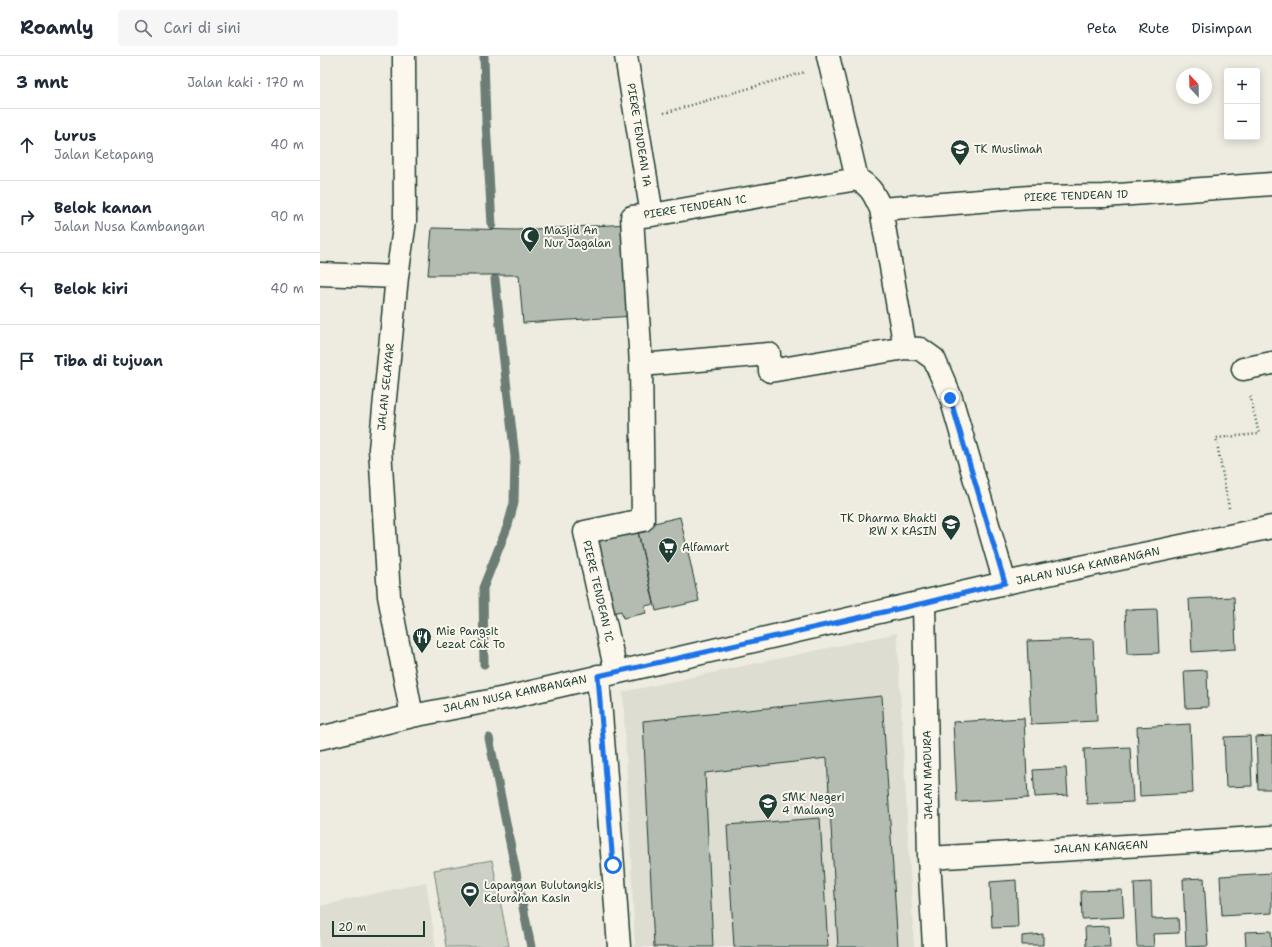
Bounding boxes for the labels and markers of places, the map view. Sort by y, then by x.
school or university icon: TK Muslimah [949,138,971,166]
place label: TK Muslimah [974,142,1043,157]
place label: Masjid An Nur Jagalan [544,223,611,251]
mosque icon: Masjid An Nur Jagalan [519,225,541,253]
place label: TK Dharma Bhakti RW X KASIN [840,511,937,539]
school or university icon: TK Dharma Bhakti RW X KASIN [940,513,962,541]
supermarket icon: Alfamart [657,536,679,564]
place label: Alfamart [682,540,729,555]
place label: Mie Pangsit Lezat Cak To [436,624,505,652]
restaurant icon: Mie Pangsit Lezat Cak To [411,626,433,654]
place label: SMK Negeri 4 Malang [782,790,845,818]
school or university icon: SMK Negeri 4 Malang [757,792,779,820]
place label: Lapangan Bulutangkis Kelurahan Kasin [484,878,602,906]
sports icon: Lapangan Bulutangkis Kelurahan Kasin [459,880,481,908]

